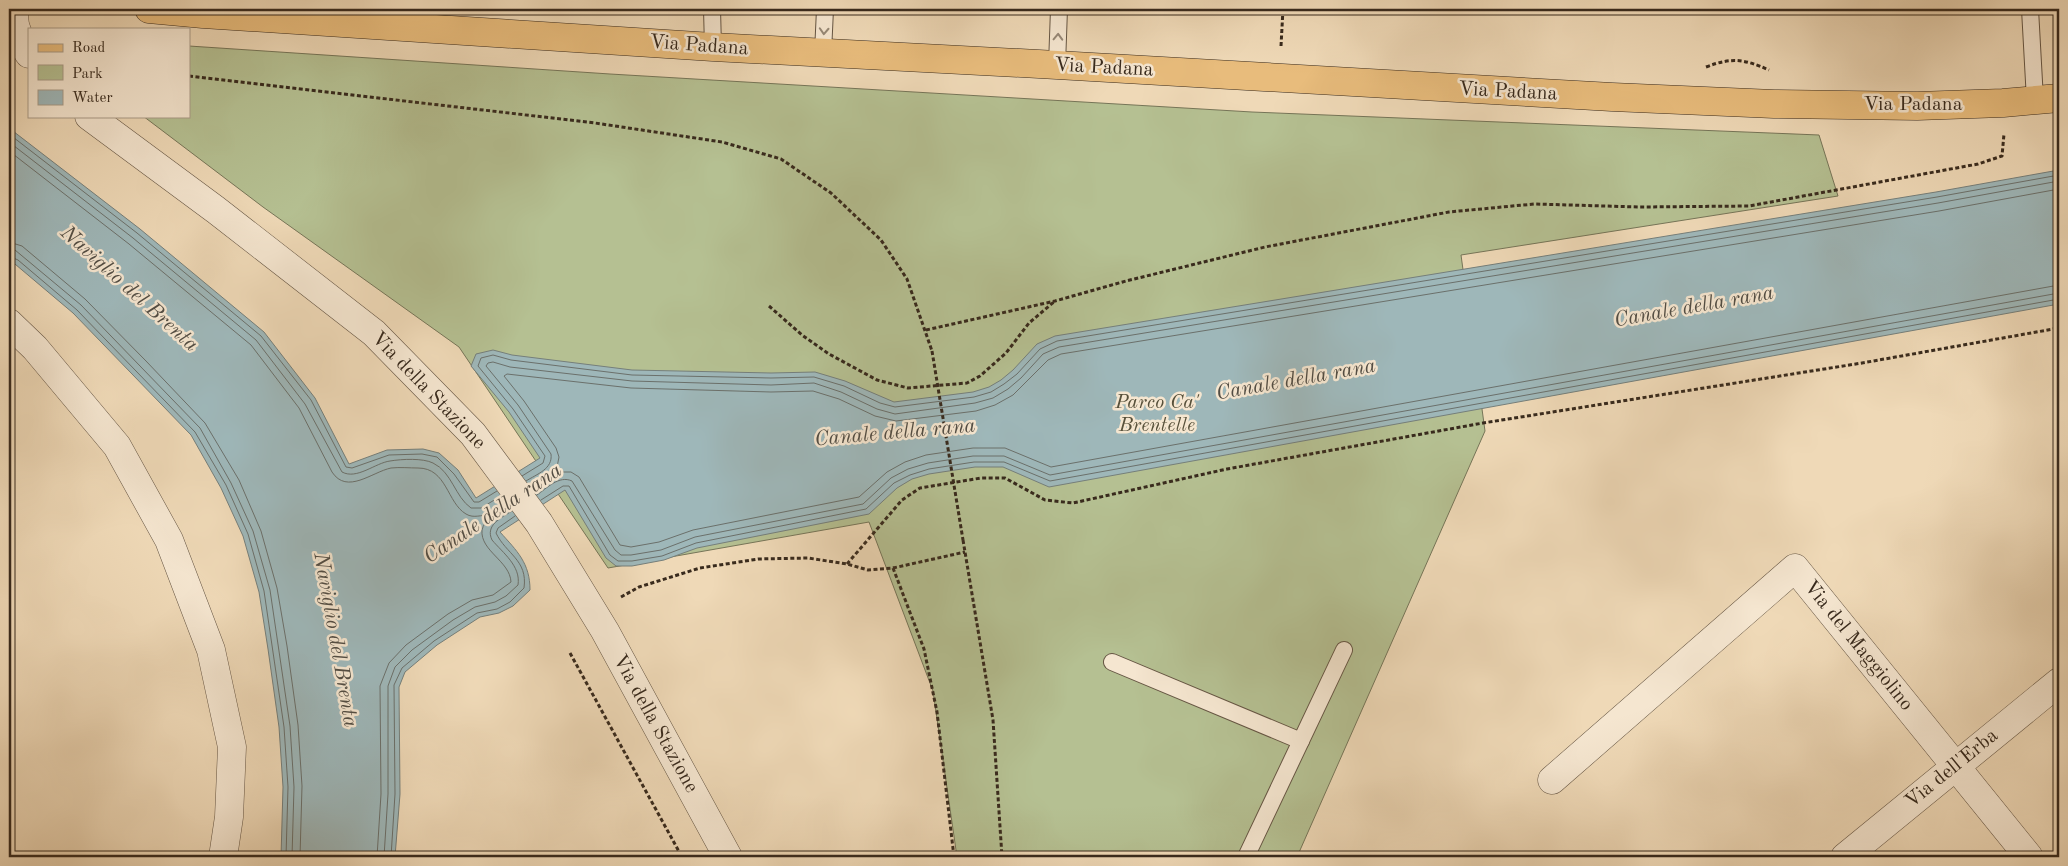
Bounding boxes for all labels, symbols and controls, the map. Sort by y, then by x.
one-way arrow [819,27,830,35]
legend [28,28,190,118]
one-way arrow [1053,32,1063,40]
street label: Via Padana [649,33,749,59]
text: Road [72,41,106,56]
street label: Via Padana [1054,55,1154,81]
text: Park [72,67,103,82]
street label: Via Padana [1458,79,1558,105]
text: Water [72,91,113,106]
street label: Via Padana [1863,95,1963,115]
water label: Naviglio del Brenta [56,221,202,356]
water label: Canale della rana [1613,283,1775,331]
street label: Via della Stazione [367,328,489,454]
water label: Canale della rana [1215,356,1377,404]
park label: Parco Ca' Brentelle [1114,393,1200,436]
water label: Canale della rana [813,415,977,451]
water label: Canale della rana [420,460,566,568]
water label: Naviglio del Brenta [309,550,361,729]
street label: Via del Maggiolino [1800,577,1916,715]
street label: Via della Stazione [609,651,701,797]
street label: Via dell'Erba [1902,726,2002,812]

